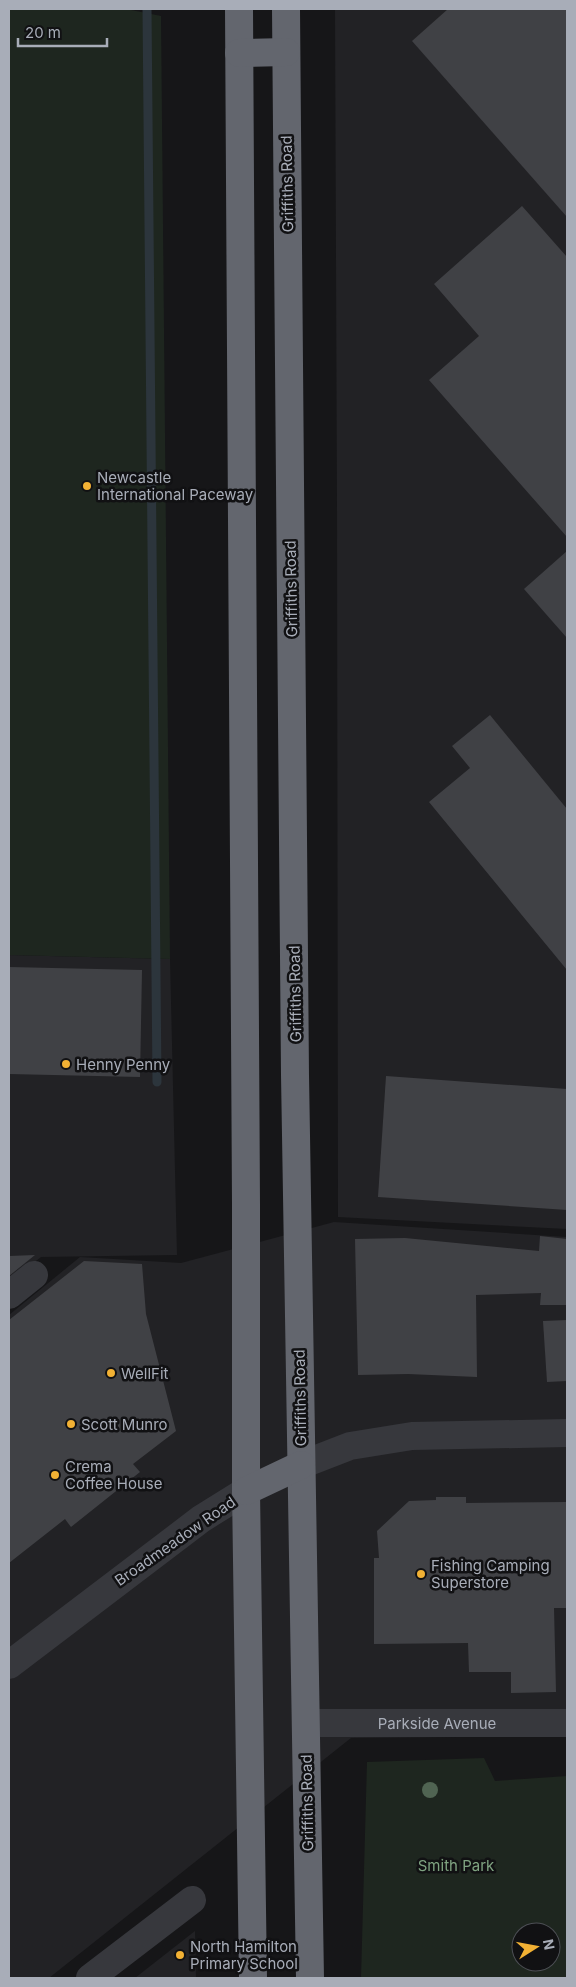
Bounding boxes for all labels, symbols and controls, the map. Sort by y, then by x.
scale bar [18,15,106,47]
text: 20 m [25,23,61,42]
street label: Griffiths Road [277,135,297,233]
place label: Newcastle International Paceway [97,468,254,504]
marker: Newcastle International Paceway [81,480,93,492]
street label: Griffiths Road [281,540,301,638]
street label: Griffiths Road [285,945,305,1043]
place label: Henny Penny [76,1055,171,1074]
marker: Henny Penny [60,1058,72,1070]
street label: Griffiths Road [290,1349,310,1447]
place label: WellFit [121,1364,169,1383]
marker: WellFit [105,1367,117,1379]
place label: Scott Munro [81,1415,168,1434]
marker: Scott Munro [65,1418,77,1430]
place label: Crema Coffee House [65,1457,162,1493]
marker: Crema Coffee House [49,1469,61,1481]
street label: Broadmeadow Road [111,1492,239,1590]
place label: Fishing Camping Superstore [431,1556,550,1592]
marker: Fishing Camping Superstore [415,1568,427,1580]
street label: Parkside Avenue [378,1714,496,1733]
street label: Griffiths Road [297,1754,317,1852]
park label: Smith Park [418,1856,495,1875]
north arrow [511,1922,561,1972]
place label: North Hamilton Primary School [190,1937,298,1973]
text: N [540,1938,559,1951]
marker: North Hamilton Primary School [174,1949,186,1961]

